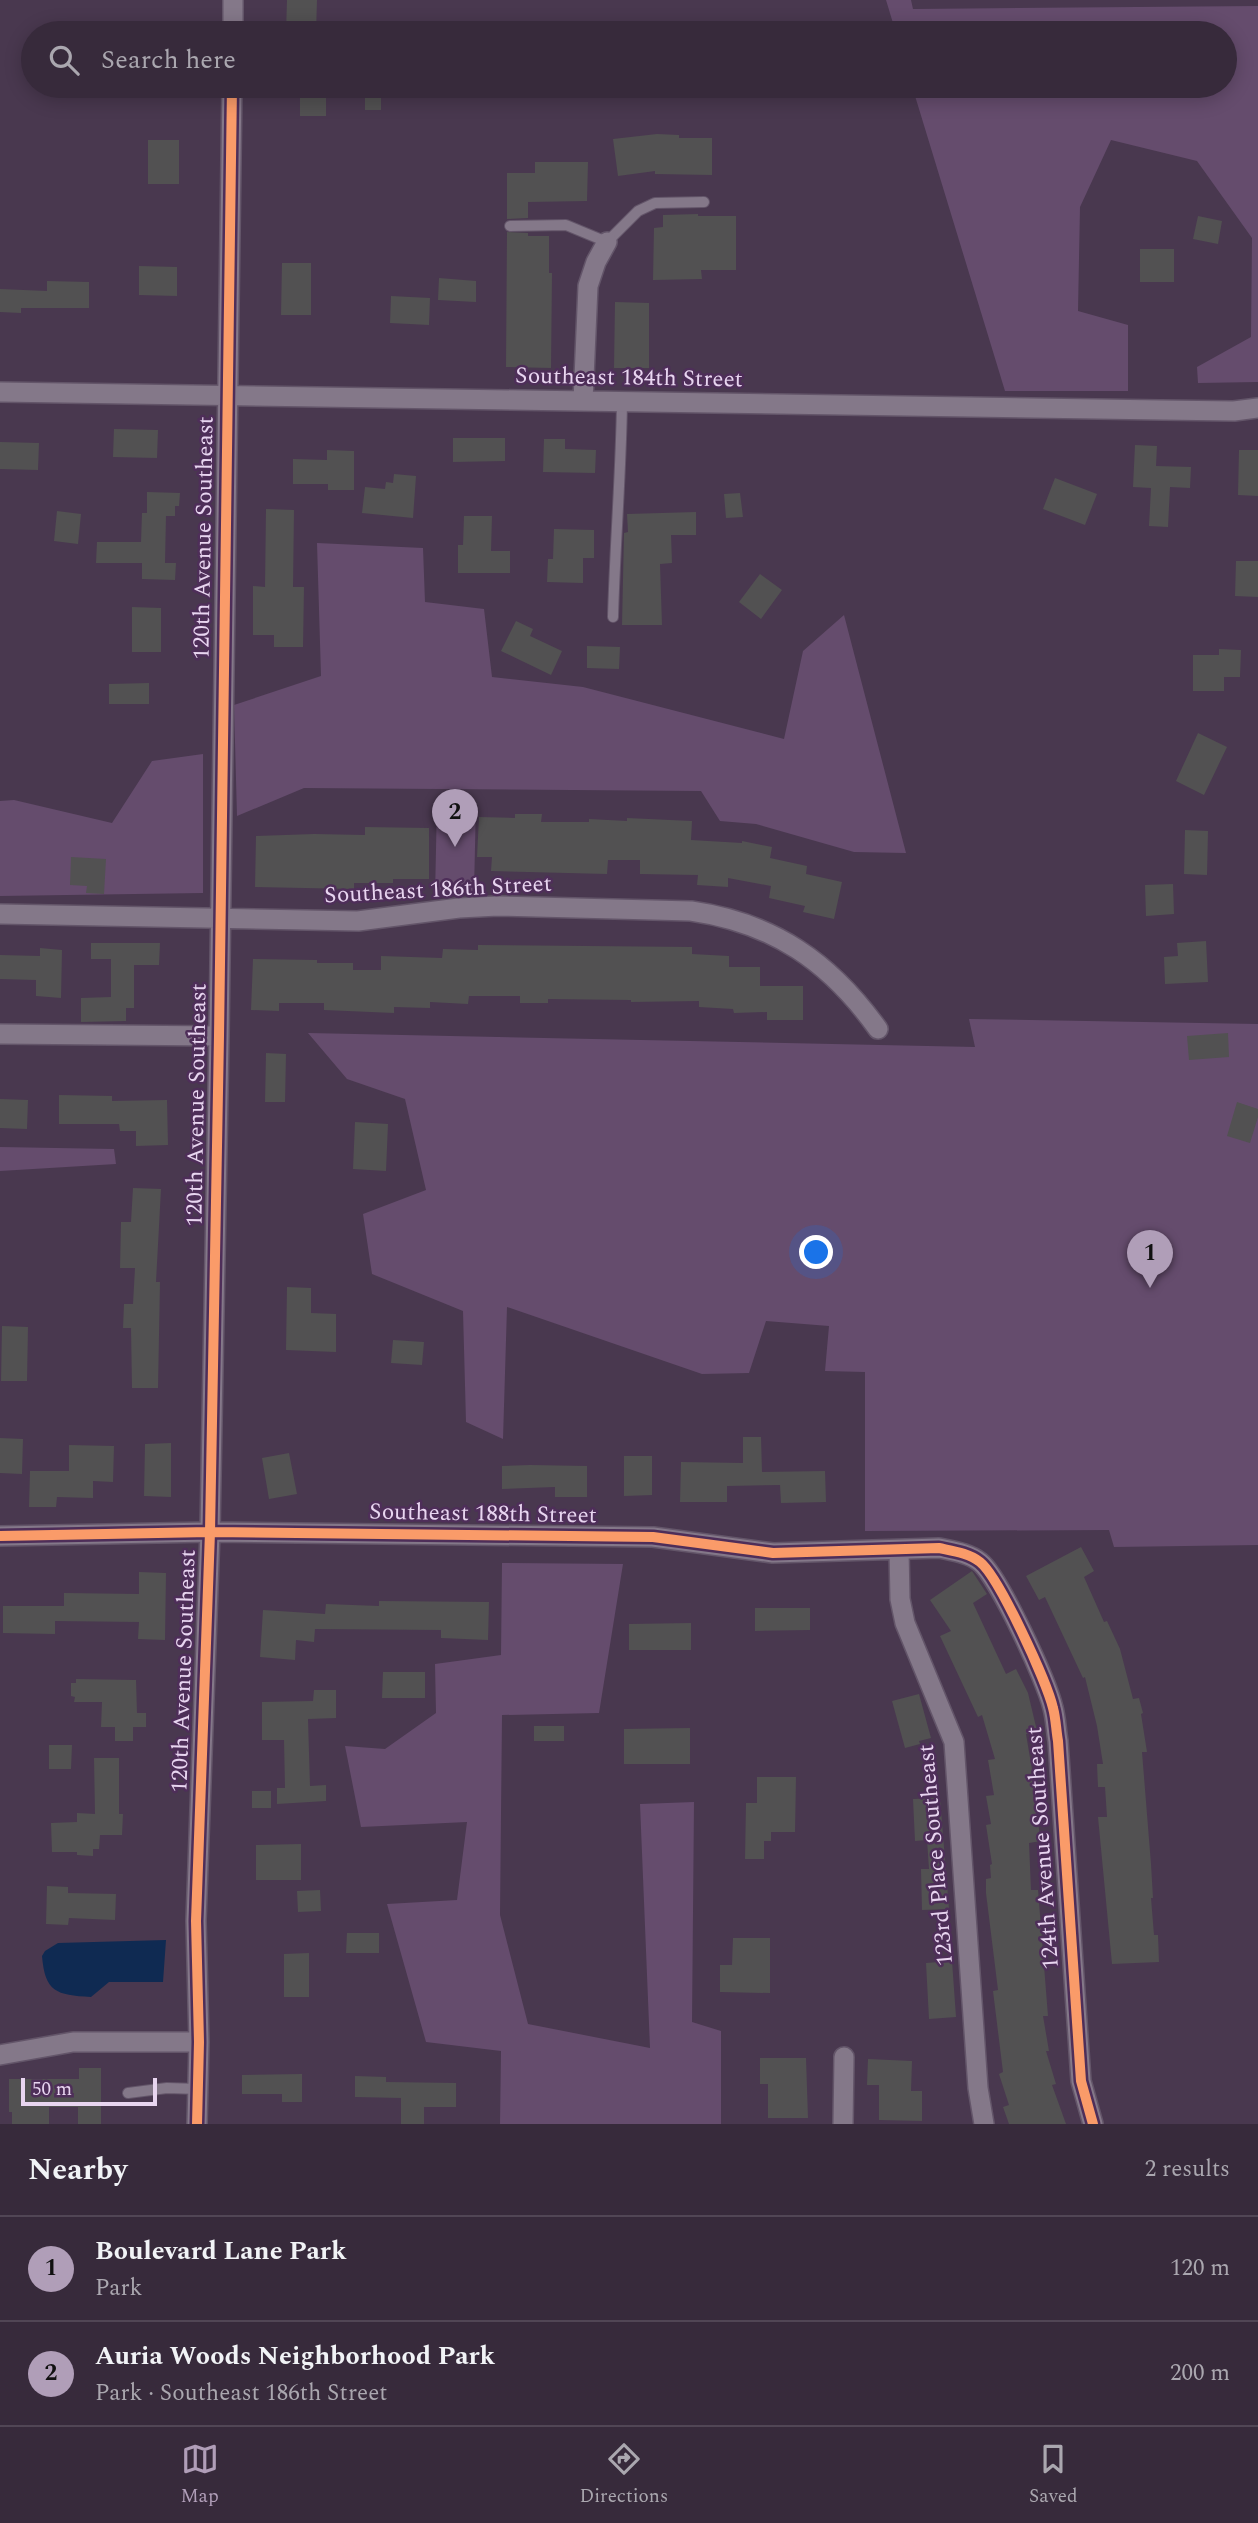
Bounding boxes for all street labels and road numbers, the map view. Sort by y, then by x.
street label: Southeast 184th Street [515,359,743,397]
street label: 120th Avenue Southeast [184,416,224,660]
street label: Southeast 186th Street [323,867,553,913]
street label: 120th Avenue Southeast [177,983,217,1227]
street label: Southeast 188th Street [369,1495,597,1533]
street label: 120th Avenue Southeast [162,1549,206,1793]
street label: 124th Avenue Southeast [1017,1725,1069,1971]
street label: 123rd Place Southeast [909,1743,963,1967]

